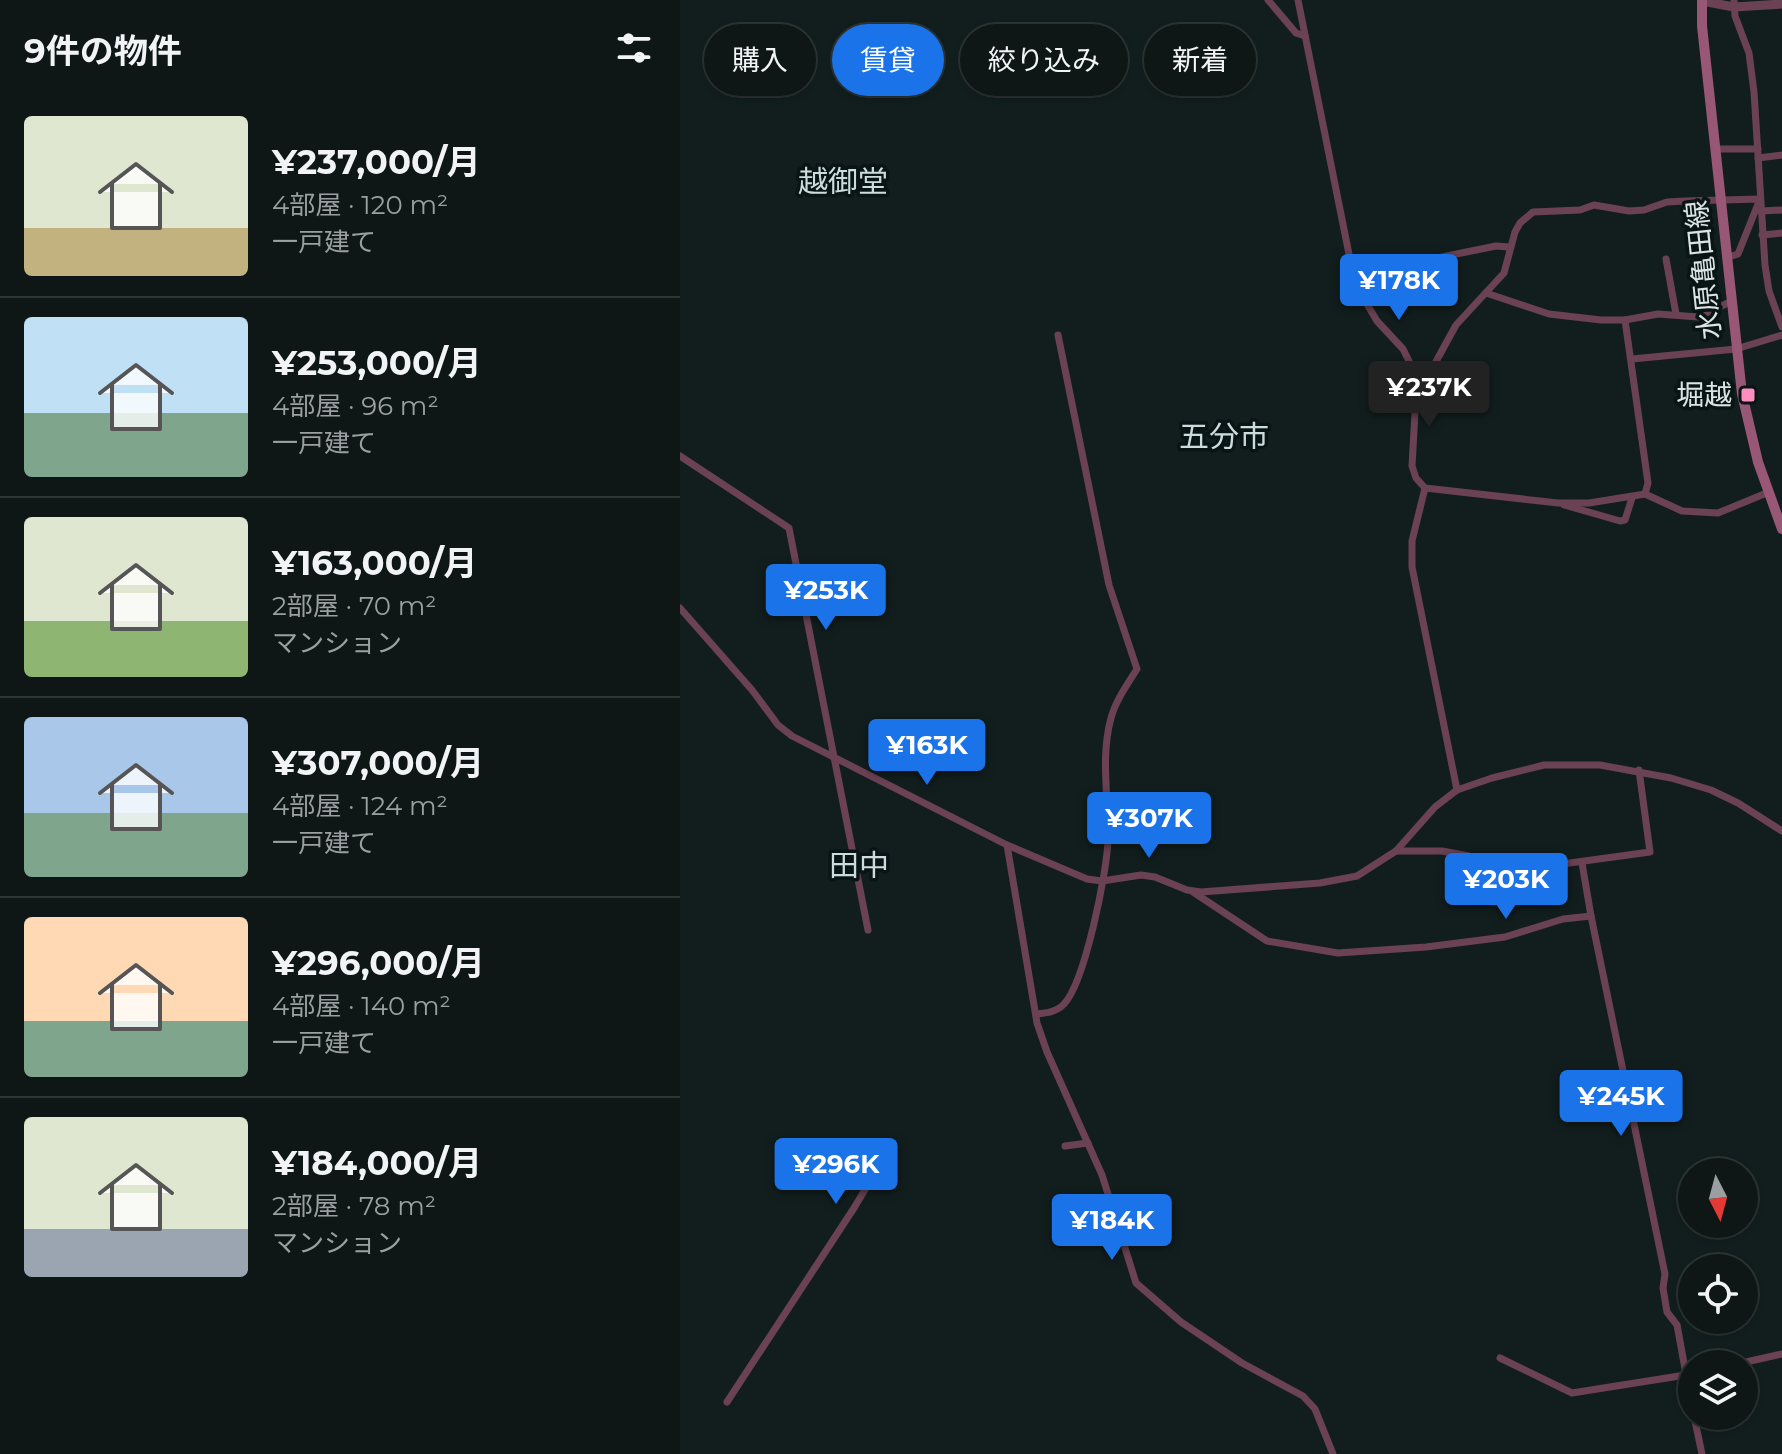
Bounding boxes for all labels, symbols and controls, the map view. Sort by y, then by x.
chip: 購入 [704,24,816,96]
chip: 賃貸 [832,24,944,96]
chip: 絞り込み [960,24,1128,96]
chip: 新着 [1144,24,1256,96]
icon: filters [612,26,656,70]
text: 9件の物件 [24,30,182,72]
text: ¥237,000/月 [272,141,481,183]
icon: home [88,148,184,244]
district label: 越御堂 [798,163,888,200]
text: 4部屋 · 120 m² [272,189,448,221]
street label: 水原亀田線 [1679,199,1727,341]
text: 一戸建て [272,226,376,258]
pin: ¥178K [1343,254,1455,322]
text: ¥178K [1358,264,1440,296]
text: ¥253,000/月 [272,342,482,384]
icon: home [88,349,184,445]
pin: ¥237K [1373,361,1485,429]
text: ¥237K [1386,371,1472,403]
place label: 堀越 [1676,378,1732,412]
marker: 堀越 [1739,386,1757,404]
text: 4部屋 · 96 m² [272,390,439,422]
district label: 五分市 [1179,418,1269,455]
text: 一戸建て [272,427,376,459]
text: ¥163,000/月 [272,542,478,584]
icon: home [88,549,184,645]
pin: ¥253K [770,564,882,632]
text: ¥253K [784,574,868,606]
text: 2部屋 · 70 m² [272,590,437,622]
text: マンション [272,627,402,659]
pin: ¥163K [871,719,983,787]
text: ¥163K [886,729,968,761]
text: ¥307,000/月 [272,742,484,784]
icon: home [88,749,184,845]
text: 4部屋 · 124 m² [272,790,448,822]
pin: ¥307K [1093,792,1205,860]
text: ¥307K [1105,802,1193,834]
text: 一戸建て [272,827,376,859]
district label: 田中 [829,847,889,884]
pin: ¥203K [1450,853,1562,921]
text: ¥203K [1463,863,1549,895]
text: ¥296,000/月 [272,942,485,984]
icon: home [88,949,184,1045]
text: 4部屋 · 140 m² [272,990,451,1022]
text: 一戸建て [272,1027,376,1059]
pin: ¥245K [1565,1070,1677,1138]
text: ¥245K [1578,1080,1664,1112]
pin: ¥296K [780,1138,892,1206]
text: ¥184,000/月 [272,1142,482,1184]
text: ¥296K [793,1148,879,1180]
icon: home [88,1149,184,1245]
north arrow [1678,1158,1758,1238]
map controls [1678,1158,1758,1430]
text: 2部屋 · 78 m² [272,1190,436,1222]
pin: ¥184K [1056,1194,1168,1262]
text: ¥184K [1070,1204,1154,1236]
text: マンション [272,1227,402,1259]
button: locate [1678,1254,1758,1334]
button: layers [1678,1350,1758,1430]

